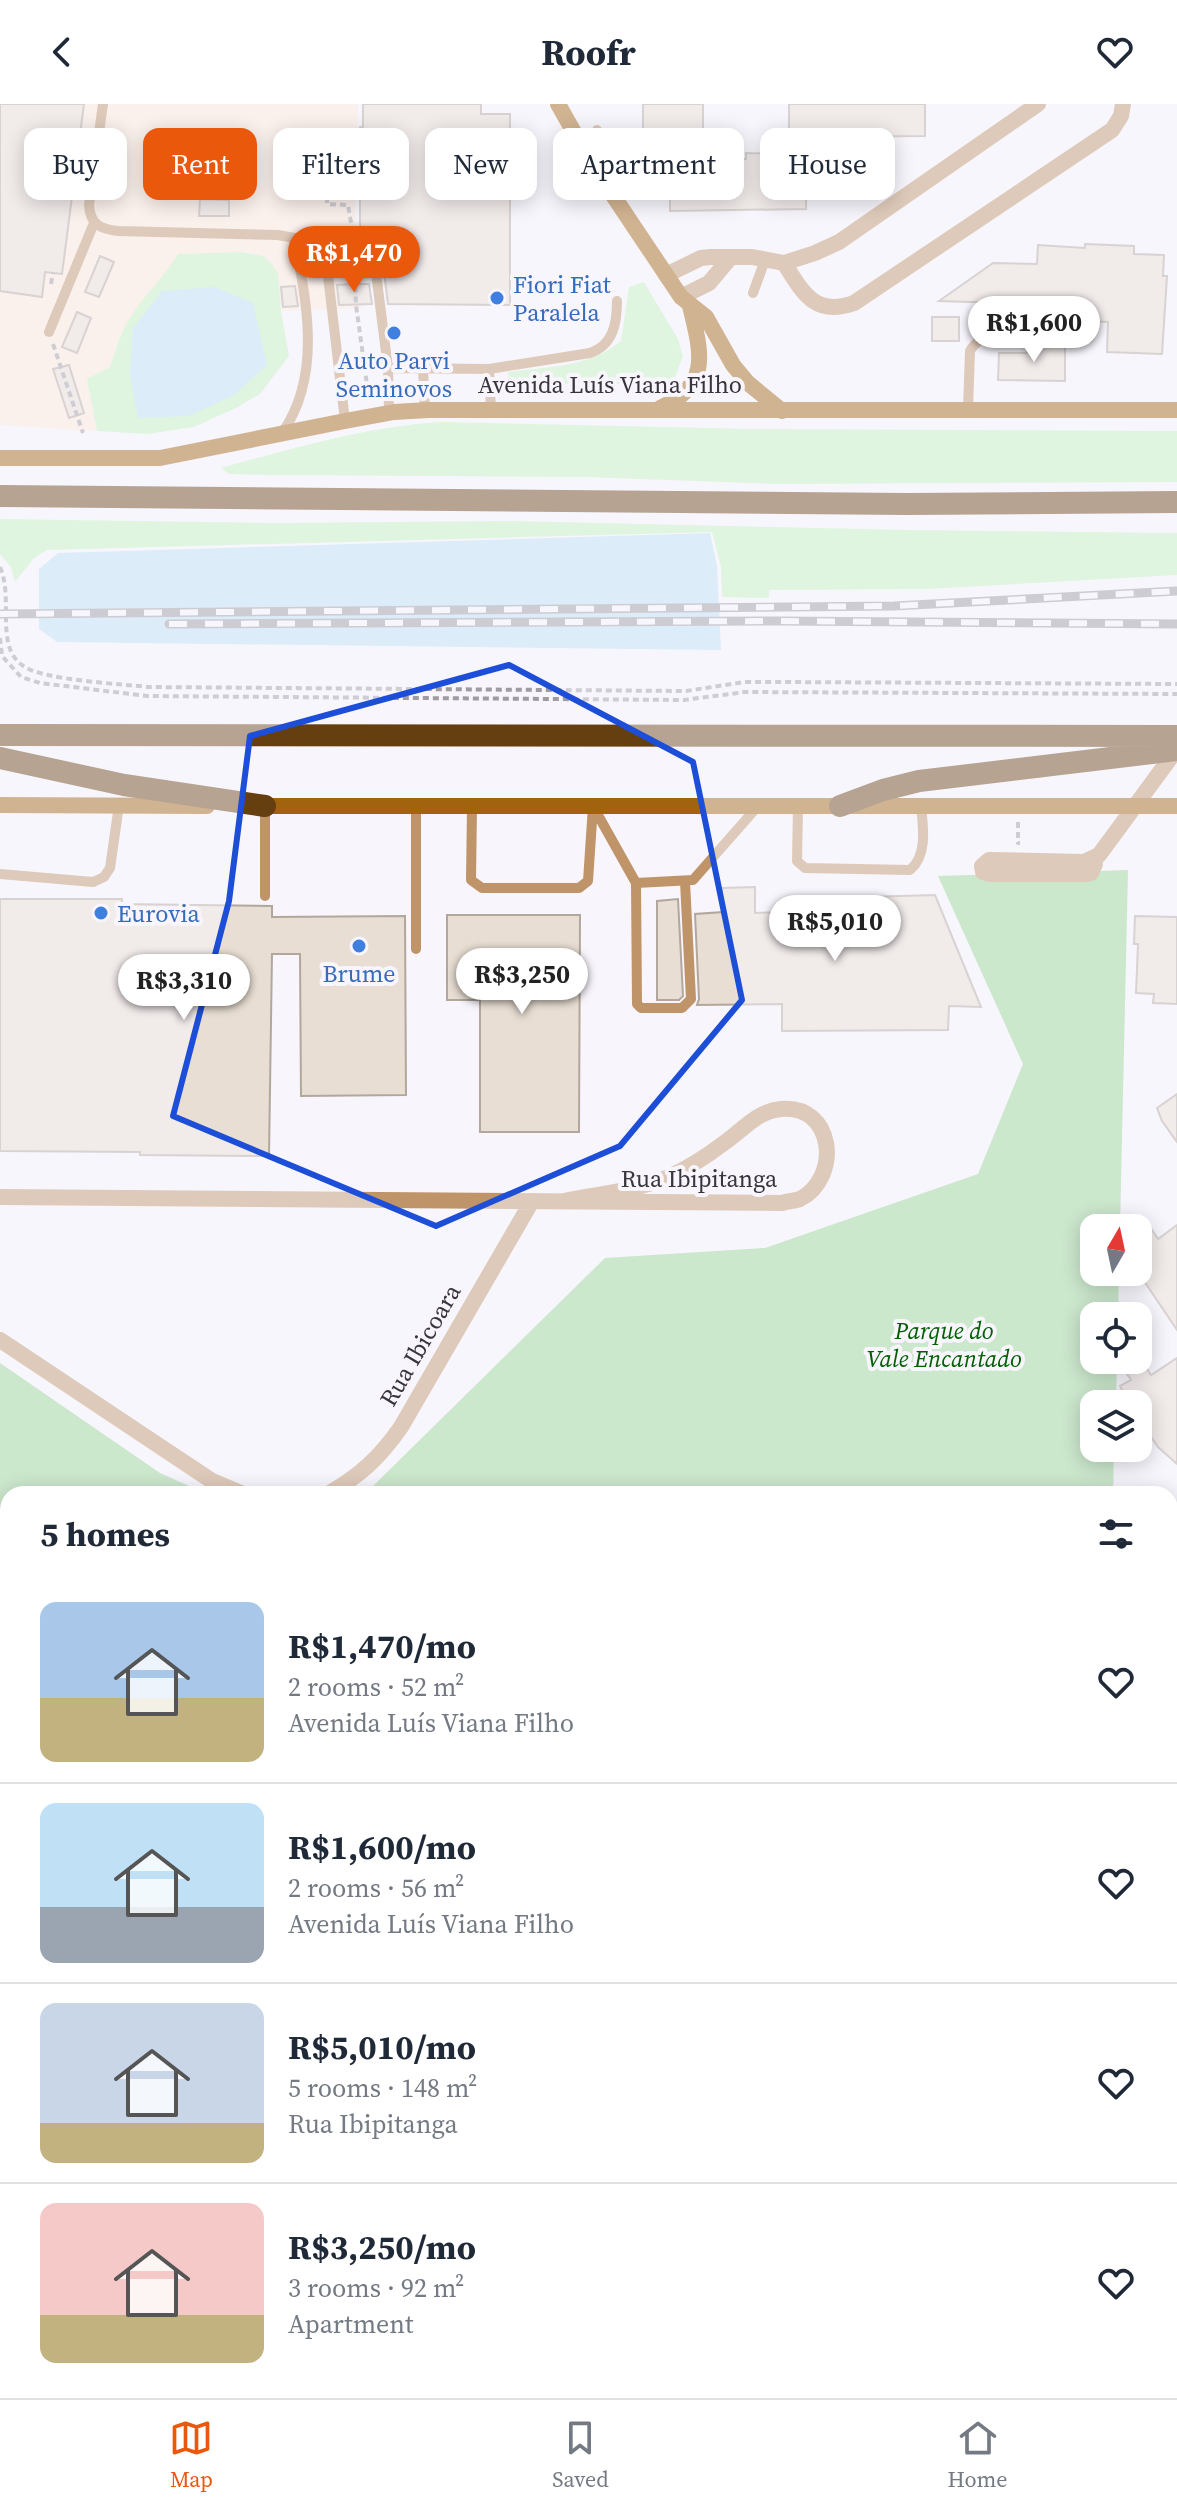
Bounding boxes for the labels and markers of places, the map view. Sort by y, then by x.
pin: R$1,470 [280,226,428,294]
place label: Fiori Fiat Paralela [513,268,611,329]
marker: Fiori Fiat Paralela [488,289,506,307]
pin: R$1,600 [960,296,1108,364]
marker: Auto Parvi Seminovos [385,324,403,342]
place label: Auto Parvi Seminovos [336,344,452,405]
pin: R$5,010 [761,895,909,963]
place label: Eurovia [117,897,201,930]
marker: Eurovia [92,904,110,922]
marker: Brume [350,937,368,955]
pin: R$3,250 [448,948,596,1016]
pin: R$3,310 [110,954,258,1022]
place label: Brume [322,957,396,990]

